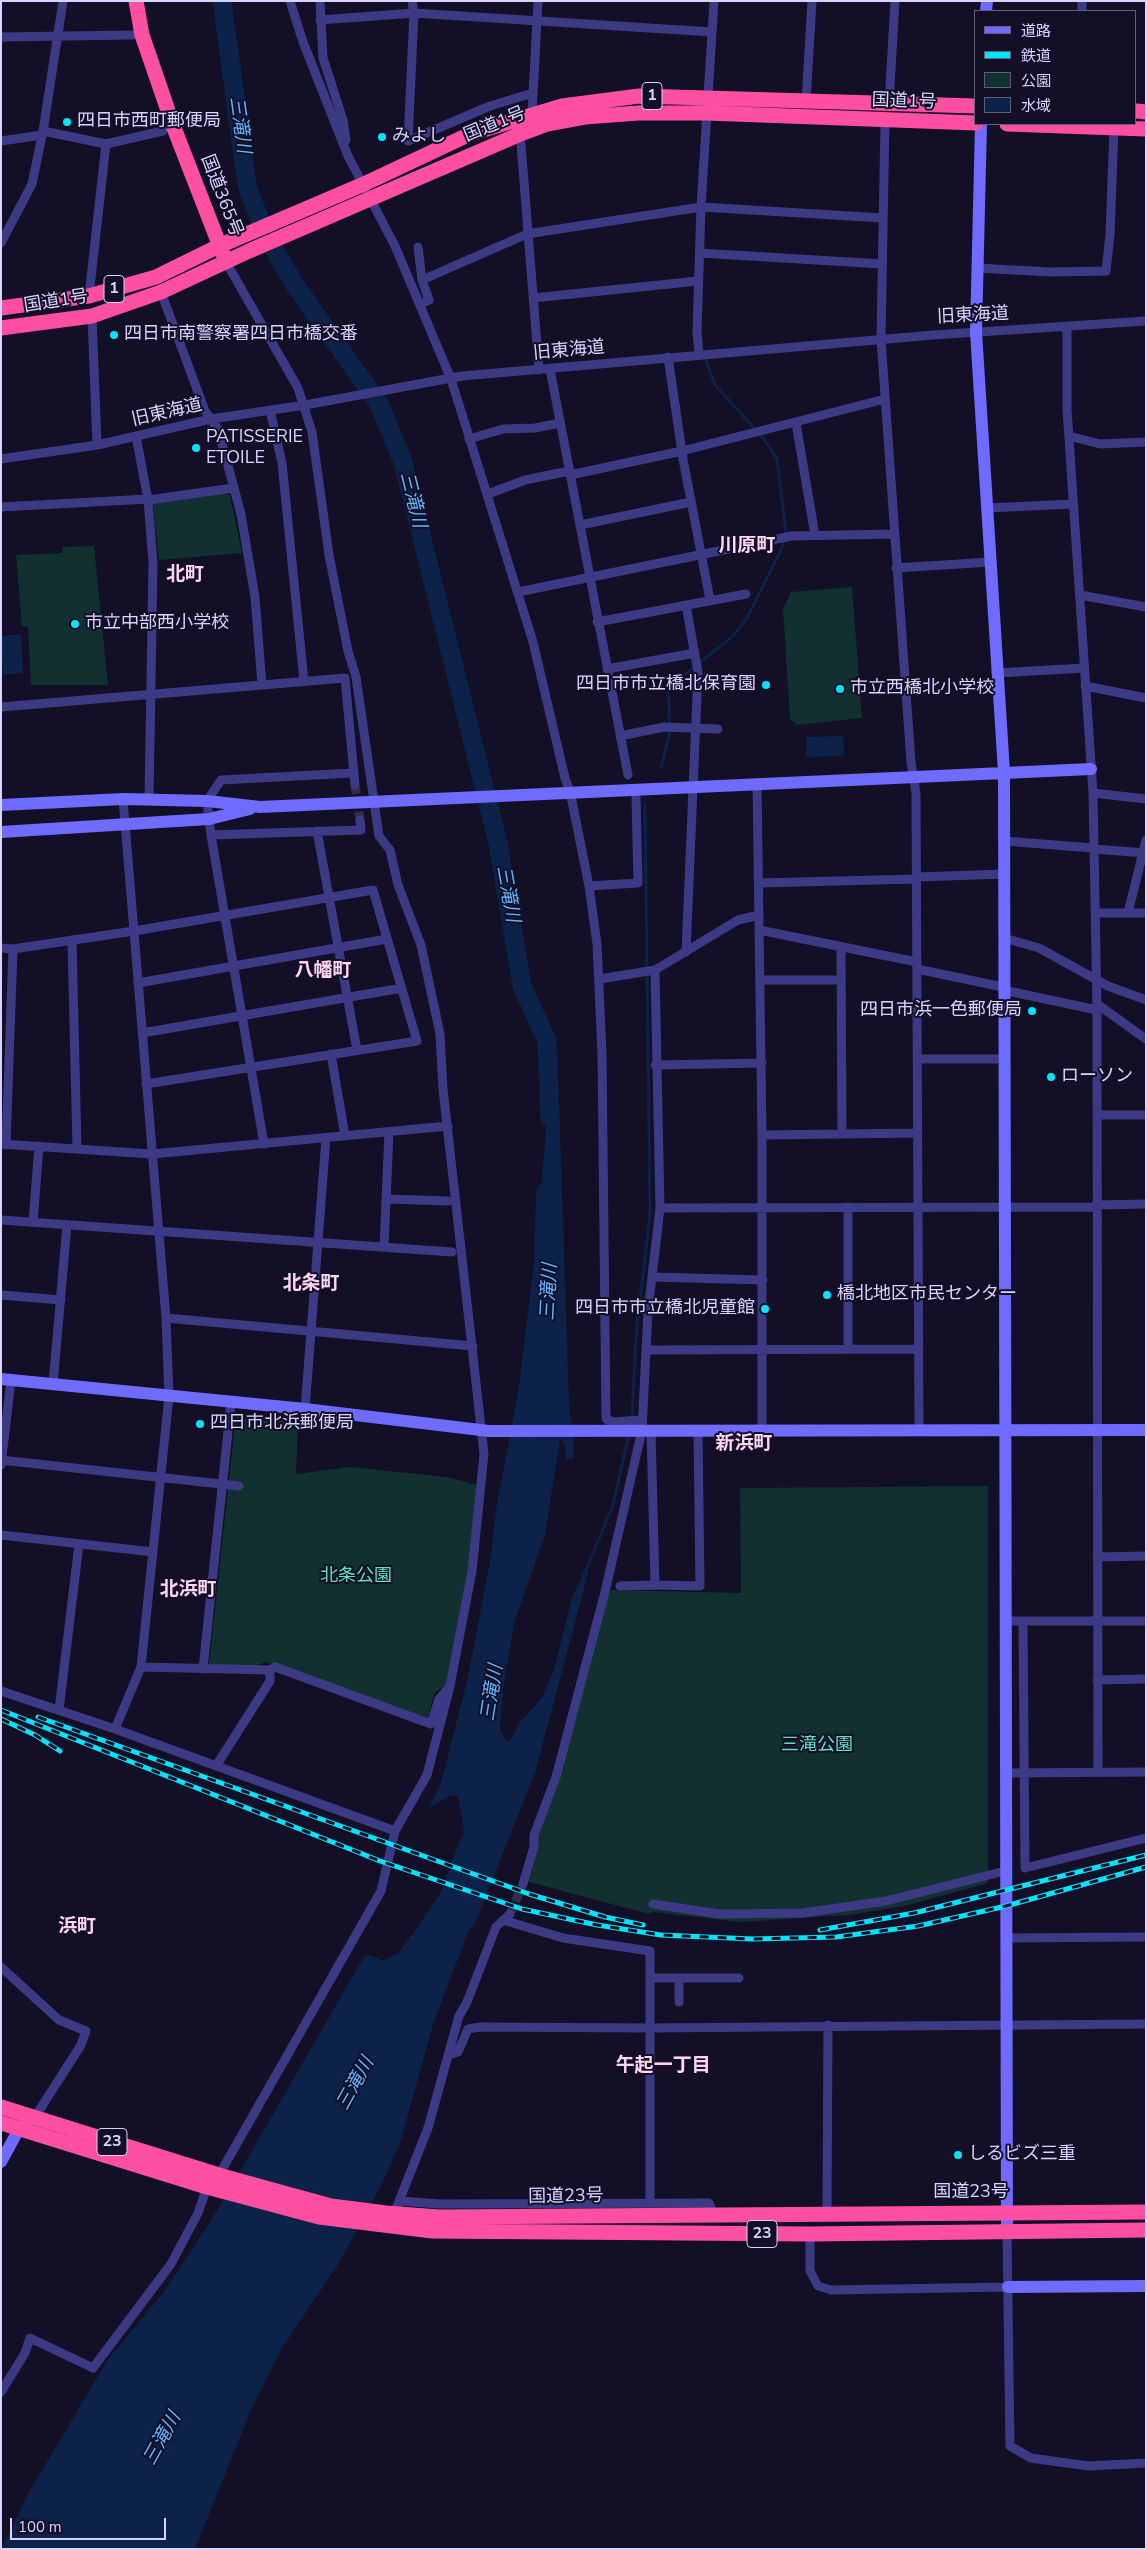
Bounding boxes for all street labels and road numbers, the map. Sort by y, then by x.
road number: 1 [642,82,662,110]
street label: 国道1号 [871,90,937,114]
street label: 国道1号 [461,103,529,147]
street label: 国道365号 [195,152,247,240]
road number: 1 [104,276,124,302]
street label: 国道1号 [22,286,90,318]
street label: 旧東海道 [936,303,1010,329]
street label: 旧東海道 [532,337,606,365]
street label: 旧東海道 [129,394,205,432]
road number: 23 [97,2128,127,2156]
street label: 国道23号 [933,2182,1009,2204]
street label: 国道23号 [528,2186,604,2208]
road number: 23 [747,2220,777,2248]

